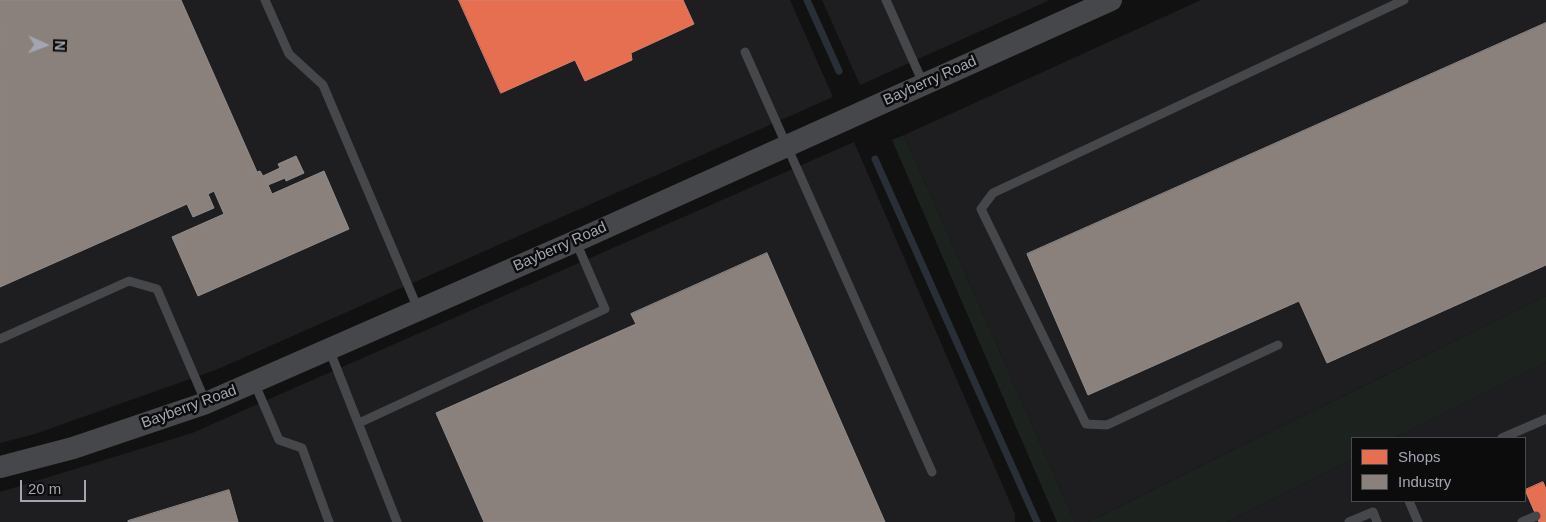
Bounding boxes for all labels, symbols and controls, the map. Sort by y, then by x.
north arrow [20,20,70,70]
text: N [52,40,68,51]
street label: Bayberry Road [881,52,979,110]
street label: Bayberry Road [511,218,609,276]
street label: Bayberry Road [139,381,239,433]
legend [1351,437,1526,502]
text: Shops [1398,448,1441,465]
scale bar [22,470,89,502]
text: Industry [1398,473,1451,490]
text: 20 m [28,480,61,497]

